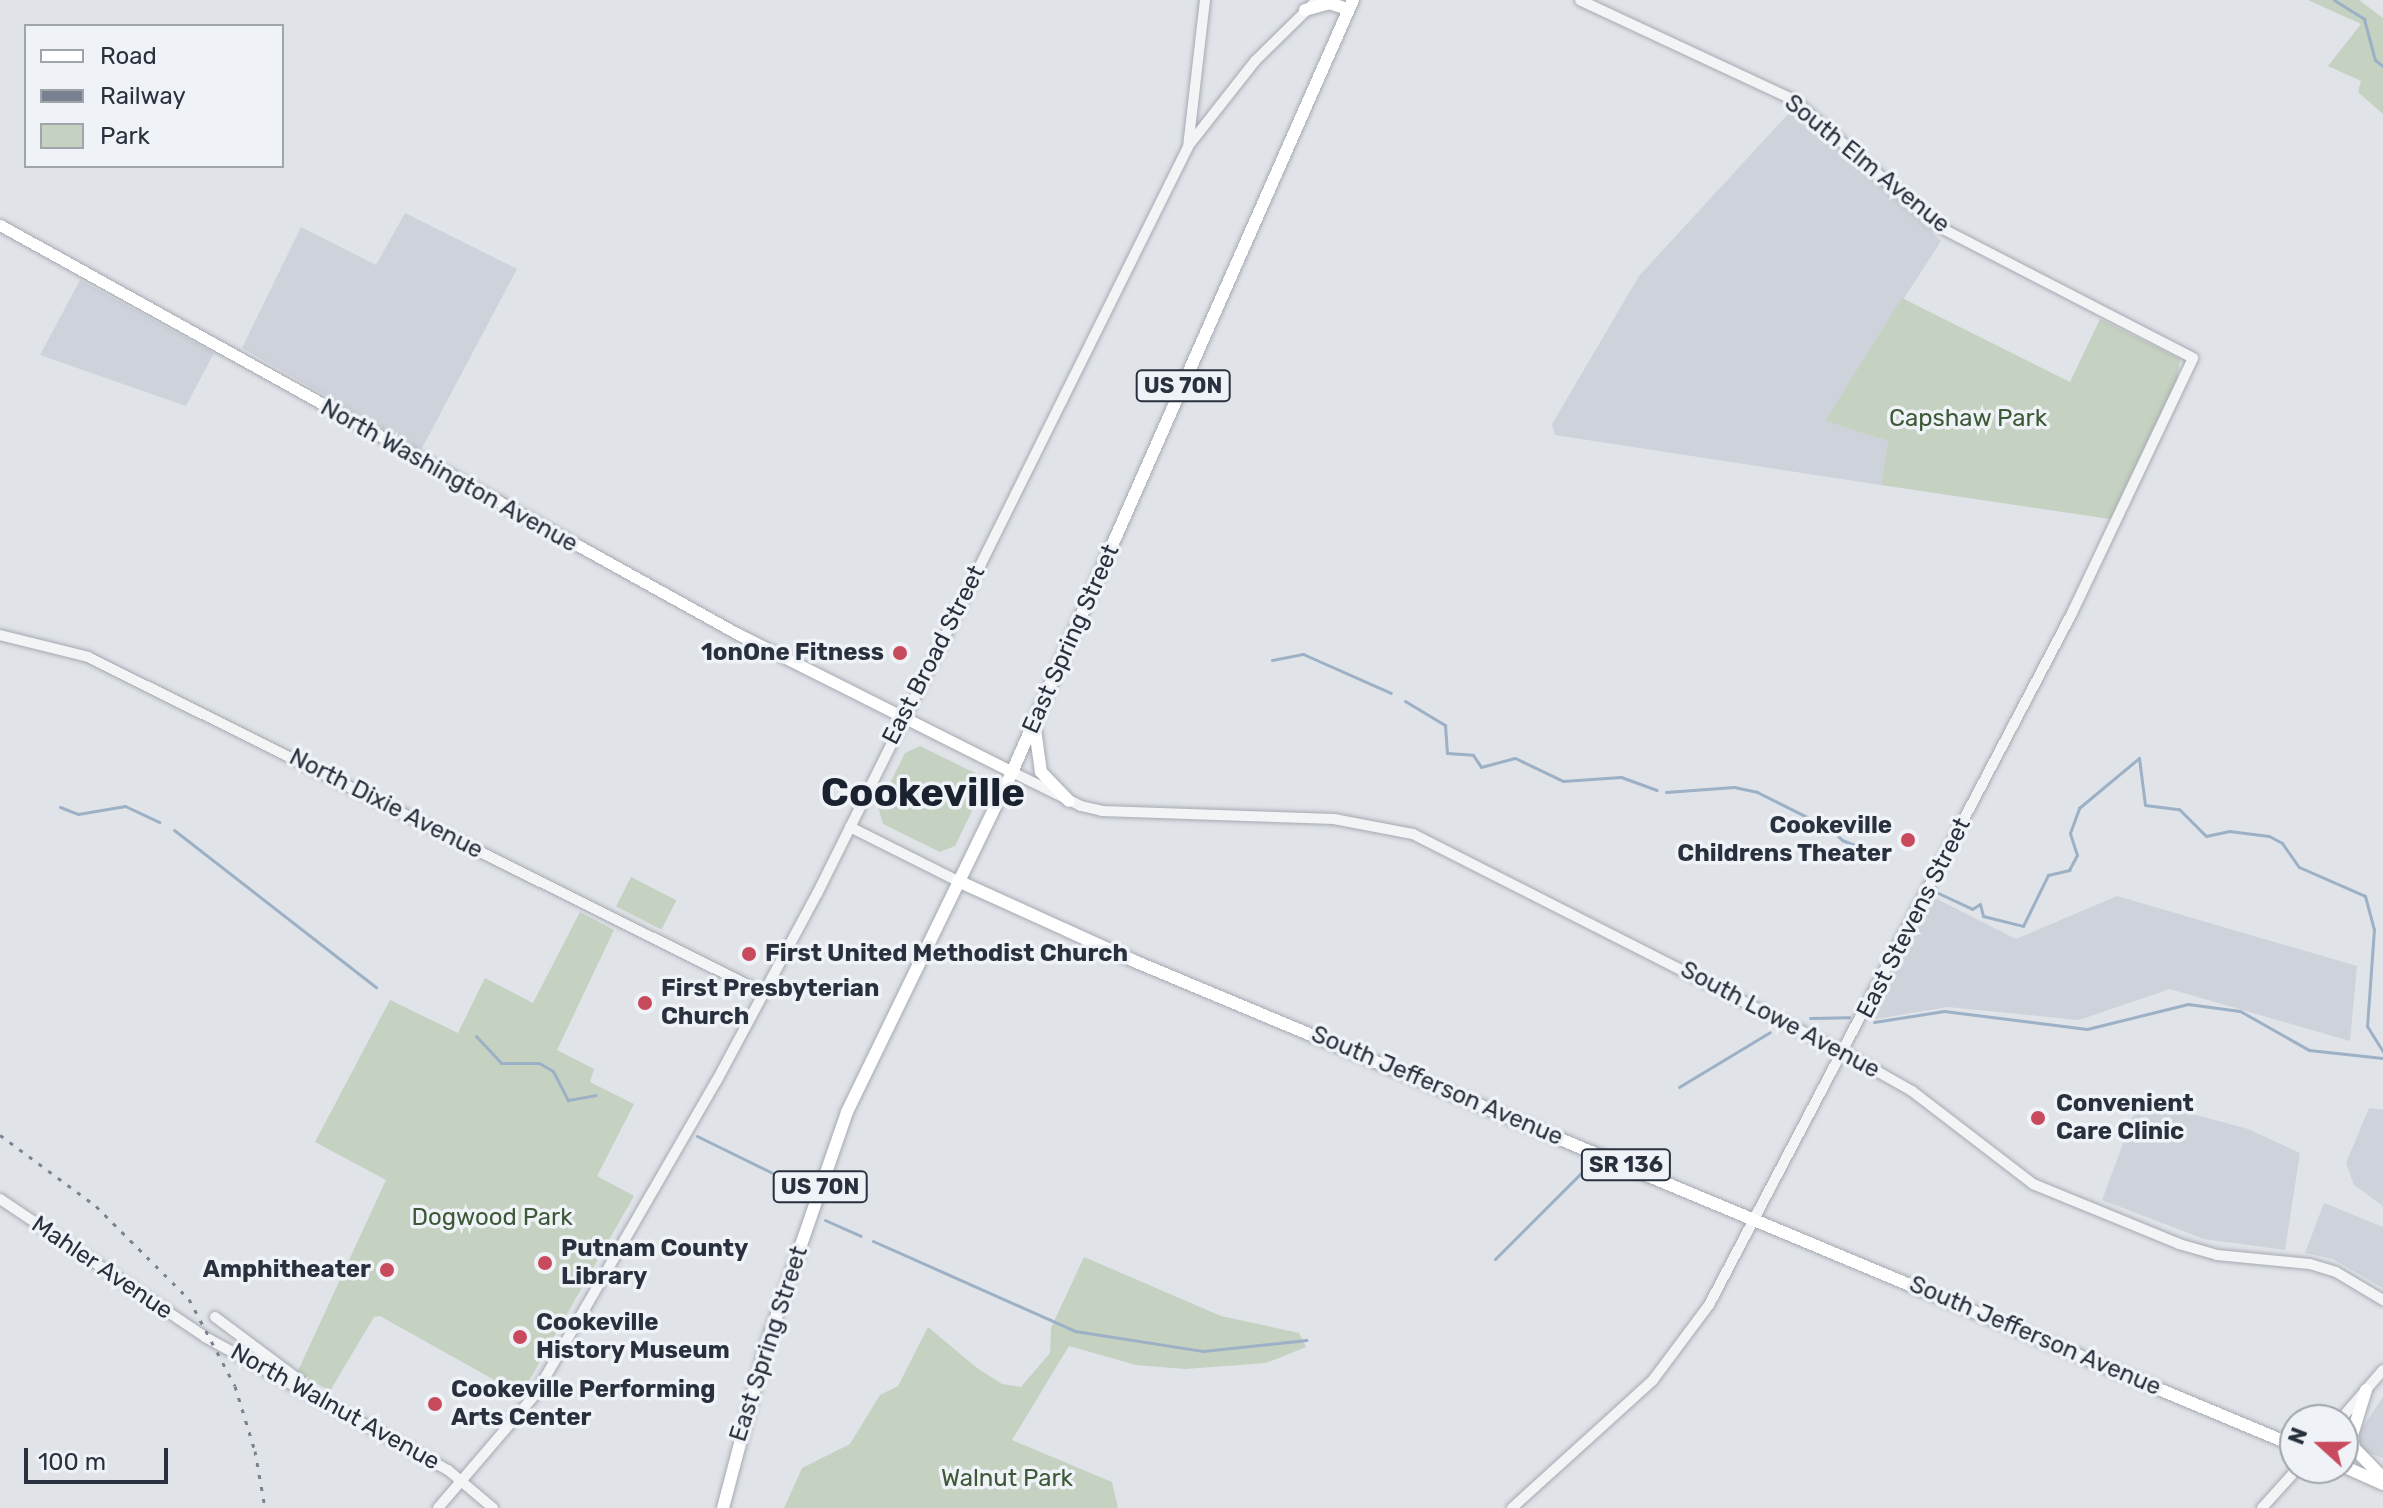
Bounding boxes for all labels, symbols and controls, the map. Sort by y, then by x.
legend [24,24,284,168]
text: Road [100,42,157,70]
text: Railway [100,82,186,110]
street label: South Elm Avenue [1778,88,1956,240]
text: Park [100,122,150,150]
road number: US 70N [1135,368,1231,404]
street label: North Washington Avenue [315,393,583,559]
park label: Capshaw Park [1889,405,2047,433]
street label: East Spring Street [1016,540,1126,738]
street label: East Broad Street [877,561,991,749]
place label: 1onOne Fitness [701,639,884,667]
marker: 1onOne Fitness [891,644,909,662]
street label: North Dixie Avenue [284,743,488,865]
district label: Cookeville [821,769,1025,817]
place label: Cookeville Childrens Theater [1677,812,1892,868]
street label: East Stevens Street [1851,813,1977,1023]
marker: Cookeville Childrens Theater [1899,831,1917,849]
place label: First United Methodist Church [765,940,1128,968]
marker: First United Methodist Church [740,945,758,963]
street label: South Lowe Avenue [1675,955,1885,1085]
place label: First Presbyterian Church [661,975,879,1031]
marker: First Presbyterian Church [636,994,654,1012]
street label: South Jefferson Avenue [1307,1020,1567,1152]
place label: Convenient Care Clinic [2056,1090,2194,1146]
marker: Convenient Care Clinic [2027,1107,2049,1129]
road number: SR 136 [1580,1147,1672,1183]
road number: US 70N [772,1169,868,1205]
park label: Dogwood Park [411,1204,573,1232]
street label: Mahler Avenue [25,1210,179,1326]
place label: Putnam County Library [561,1235,748,1291]
street label: East Spring Street [724,1243,814,1445]
marker: Putnam County Library [536,1254,554,1272]
place label: Amphitheater [203,1256,371,1284]
marker: Amphitheater [378,1261,396,1279]
street label: South Jefferson Avenue [1905,1270,2165,1402]
place label: Cookeville History Museum [536,1309,730,1365]
marker: Cookeville History Museum [511,1328,529,1346]
street label: North Walnut Avenue [225,1337,445,1477]
place label: Cookeville Performing Arts Center [451,1376,715,1432]
marker: Cookeville Performing Arts Center [426,1395,444,1413]
north arrow [2279,1404,2359,1484]
text: N [2283,1424,2313,1448]
scale bar [28,1432,172,1482]
text: 100 m [38,1448,106,1476]
park label: Walnut Park [941,1465,1073,1493]

